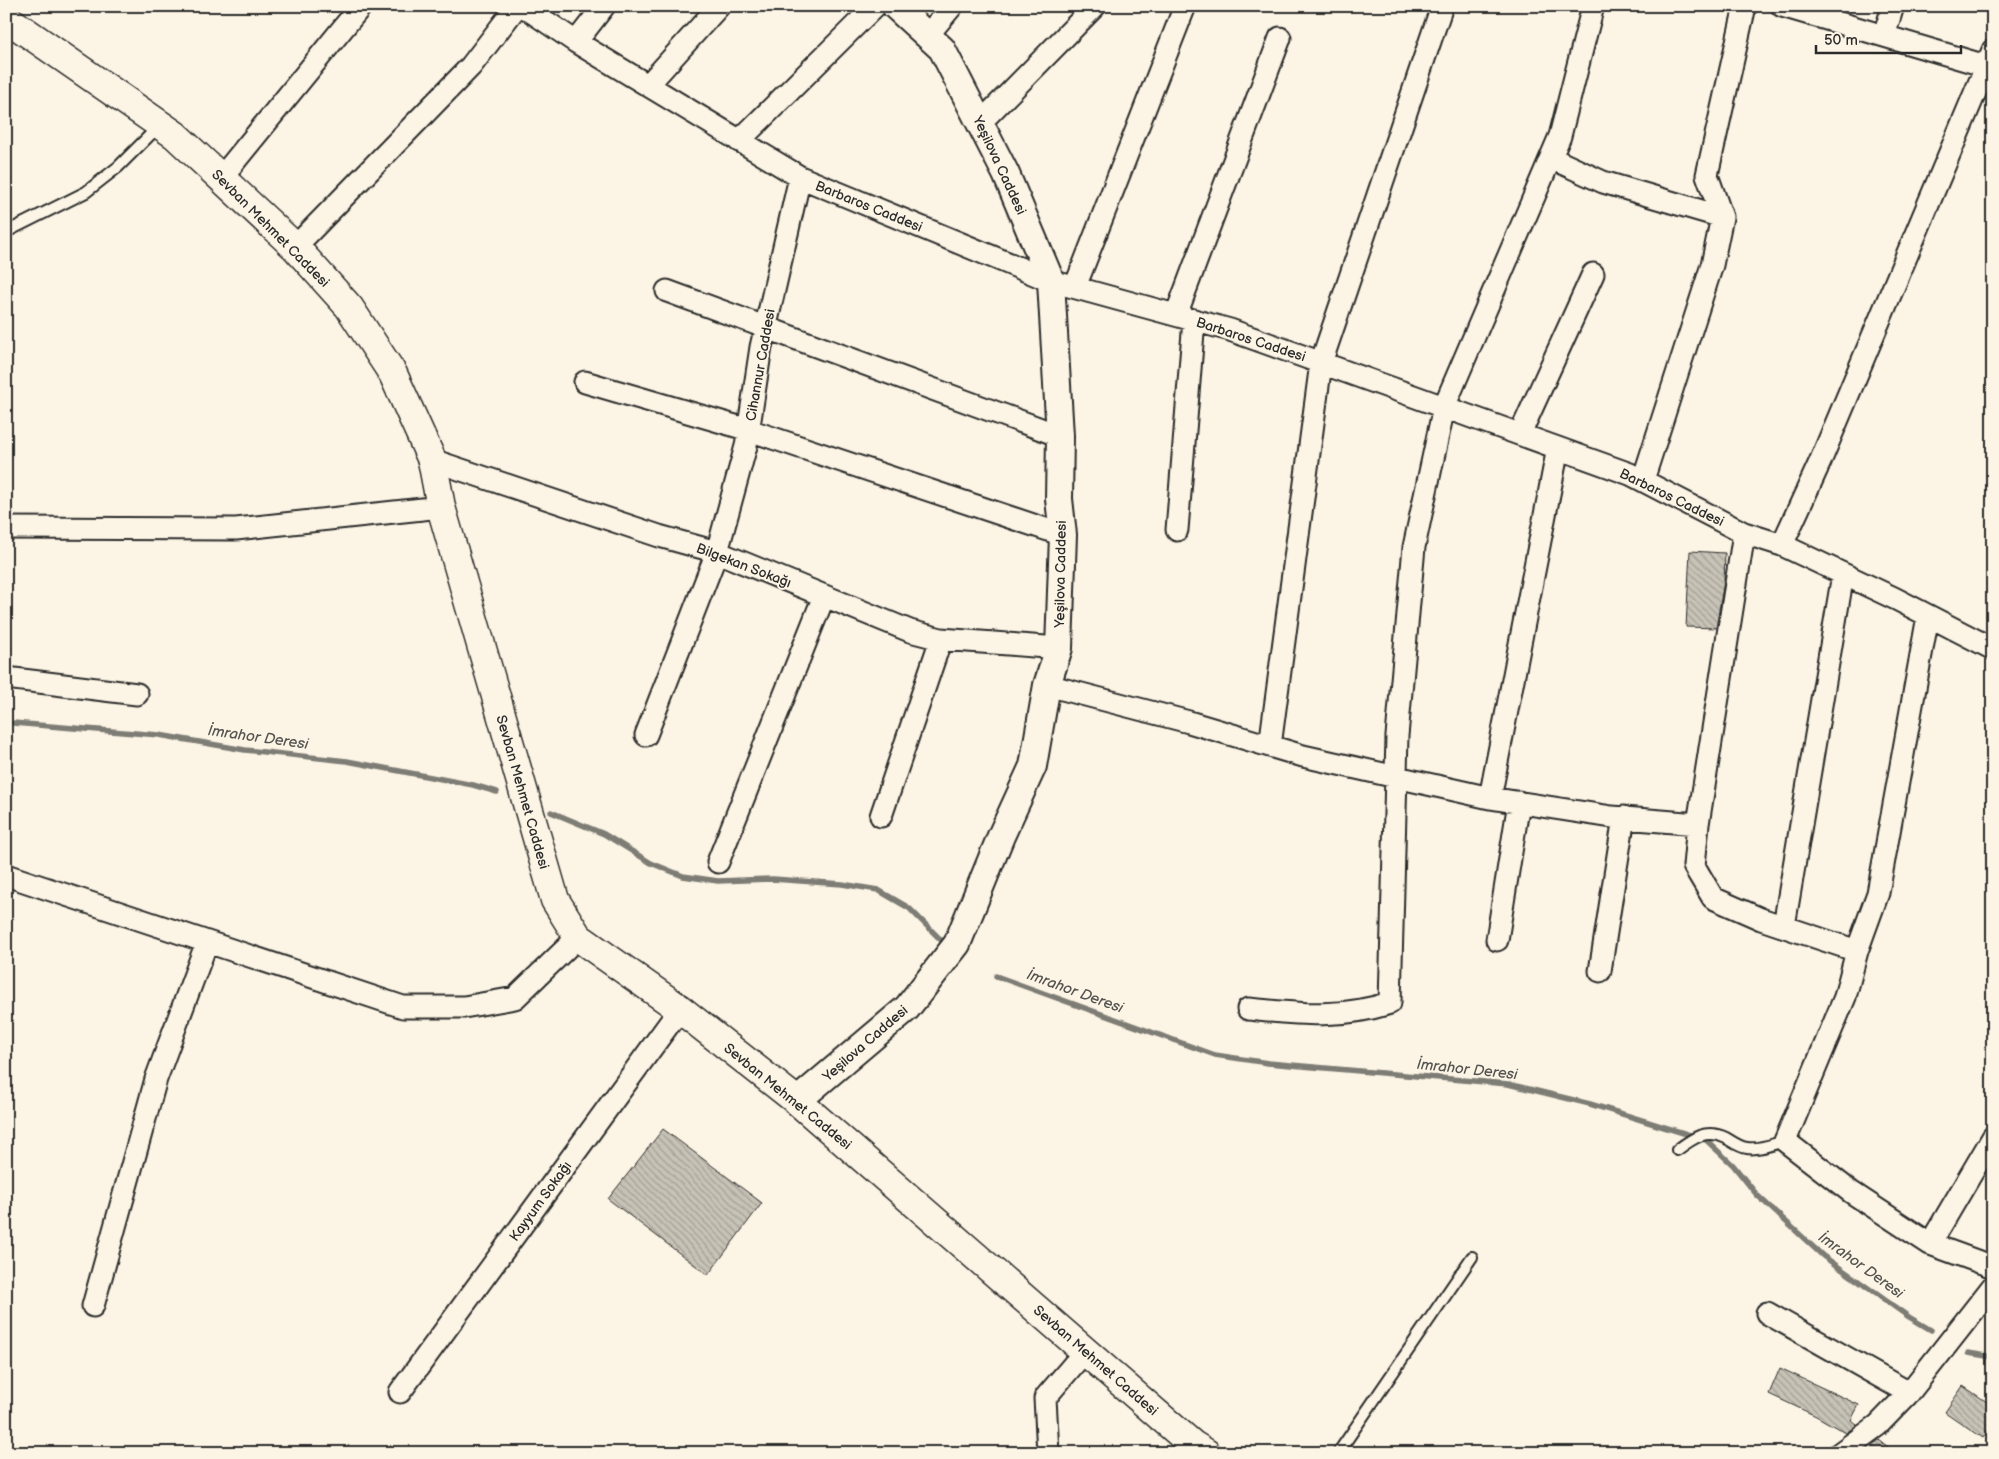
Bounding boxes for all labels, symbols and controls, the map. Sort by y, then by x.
scale bar [1816,22,1962,54]
text: 50 m [1824,31,1858,50]
street label: Yeşilova Caddesi [969,112,1030,217]
street label: Sevban Mehmet Caddesi [208,166,333,291]
street label: Barbaros Caddesi [813,177,925,236]
street label: Cihannur Caddesi [742,308,779,423]
street label: Barbaros Caddesi [1194,314,1308,365]
street label: Barbaros Caddesi [1617,465,1727,530]
street label: Yeşilova Caddesi [1051,520,1070,629]
street label: Bilgekan Sokağı [694,540,794,591]
street label: Sevban Mehmet Caddesi [492,713,553,871]
water label: İmrahor Deresi [207,721,310,754]
water label: İmrahor Deresi [1024,965,1126,1018]
street label: Yeşilova Caddesi [819,1002,911,1086]
street label: Sevban Mehmet Caddesi [720,1040,855,1153]
water label: İmrahor Deresi [1416,1055,1519,1084]
street label: Kayyum Sokağı [506,1158,575,1245]
water label: İmrahor Deresi [1814,1228,1908,1303]
street label: Sevban Mehmet Caddesi [1030,1302,1161,1419]

